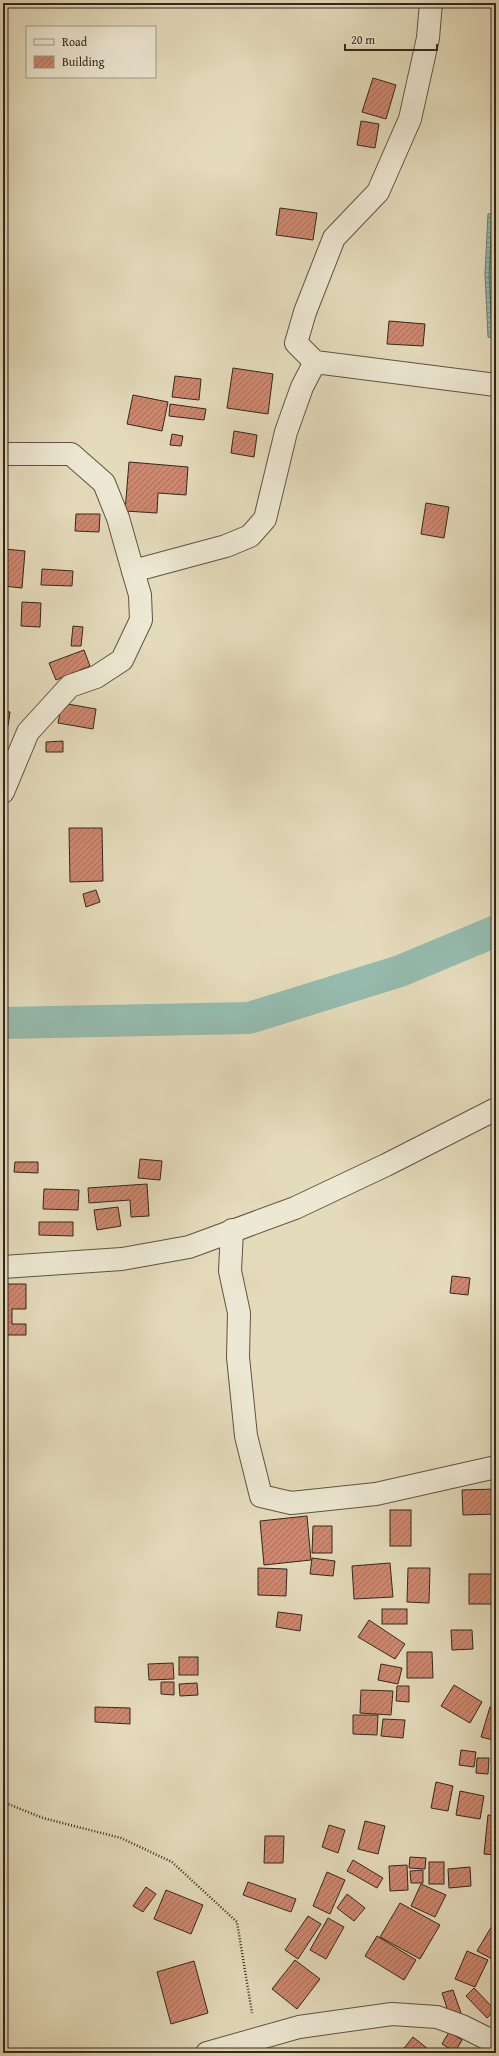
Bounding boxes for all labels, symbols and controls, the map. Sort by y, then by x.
legend [26,26,156,78]
scale bar [345,26,437,52]
text: 20 m [351,31,375,48]
text: Road [62,33,88,50]
text: Building [62,53,105,70]

